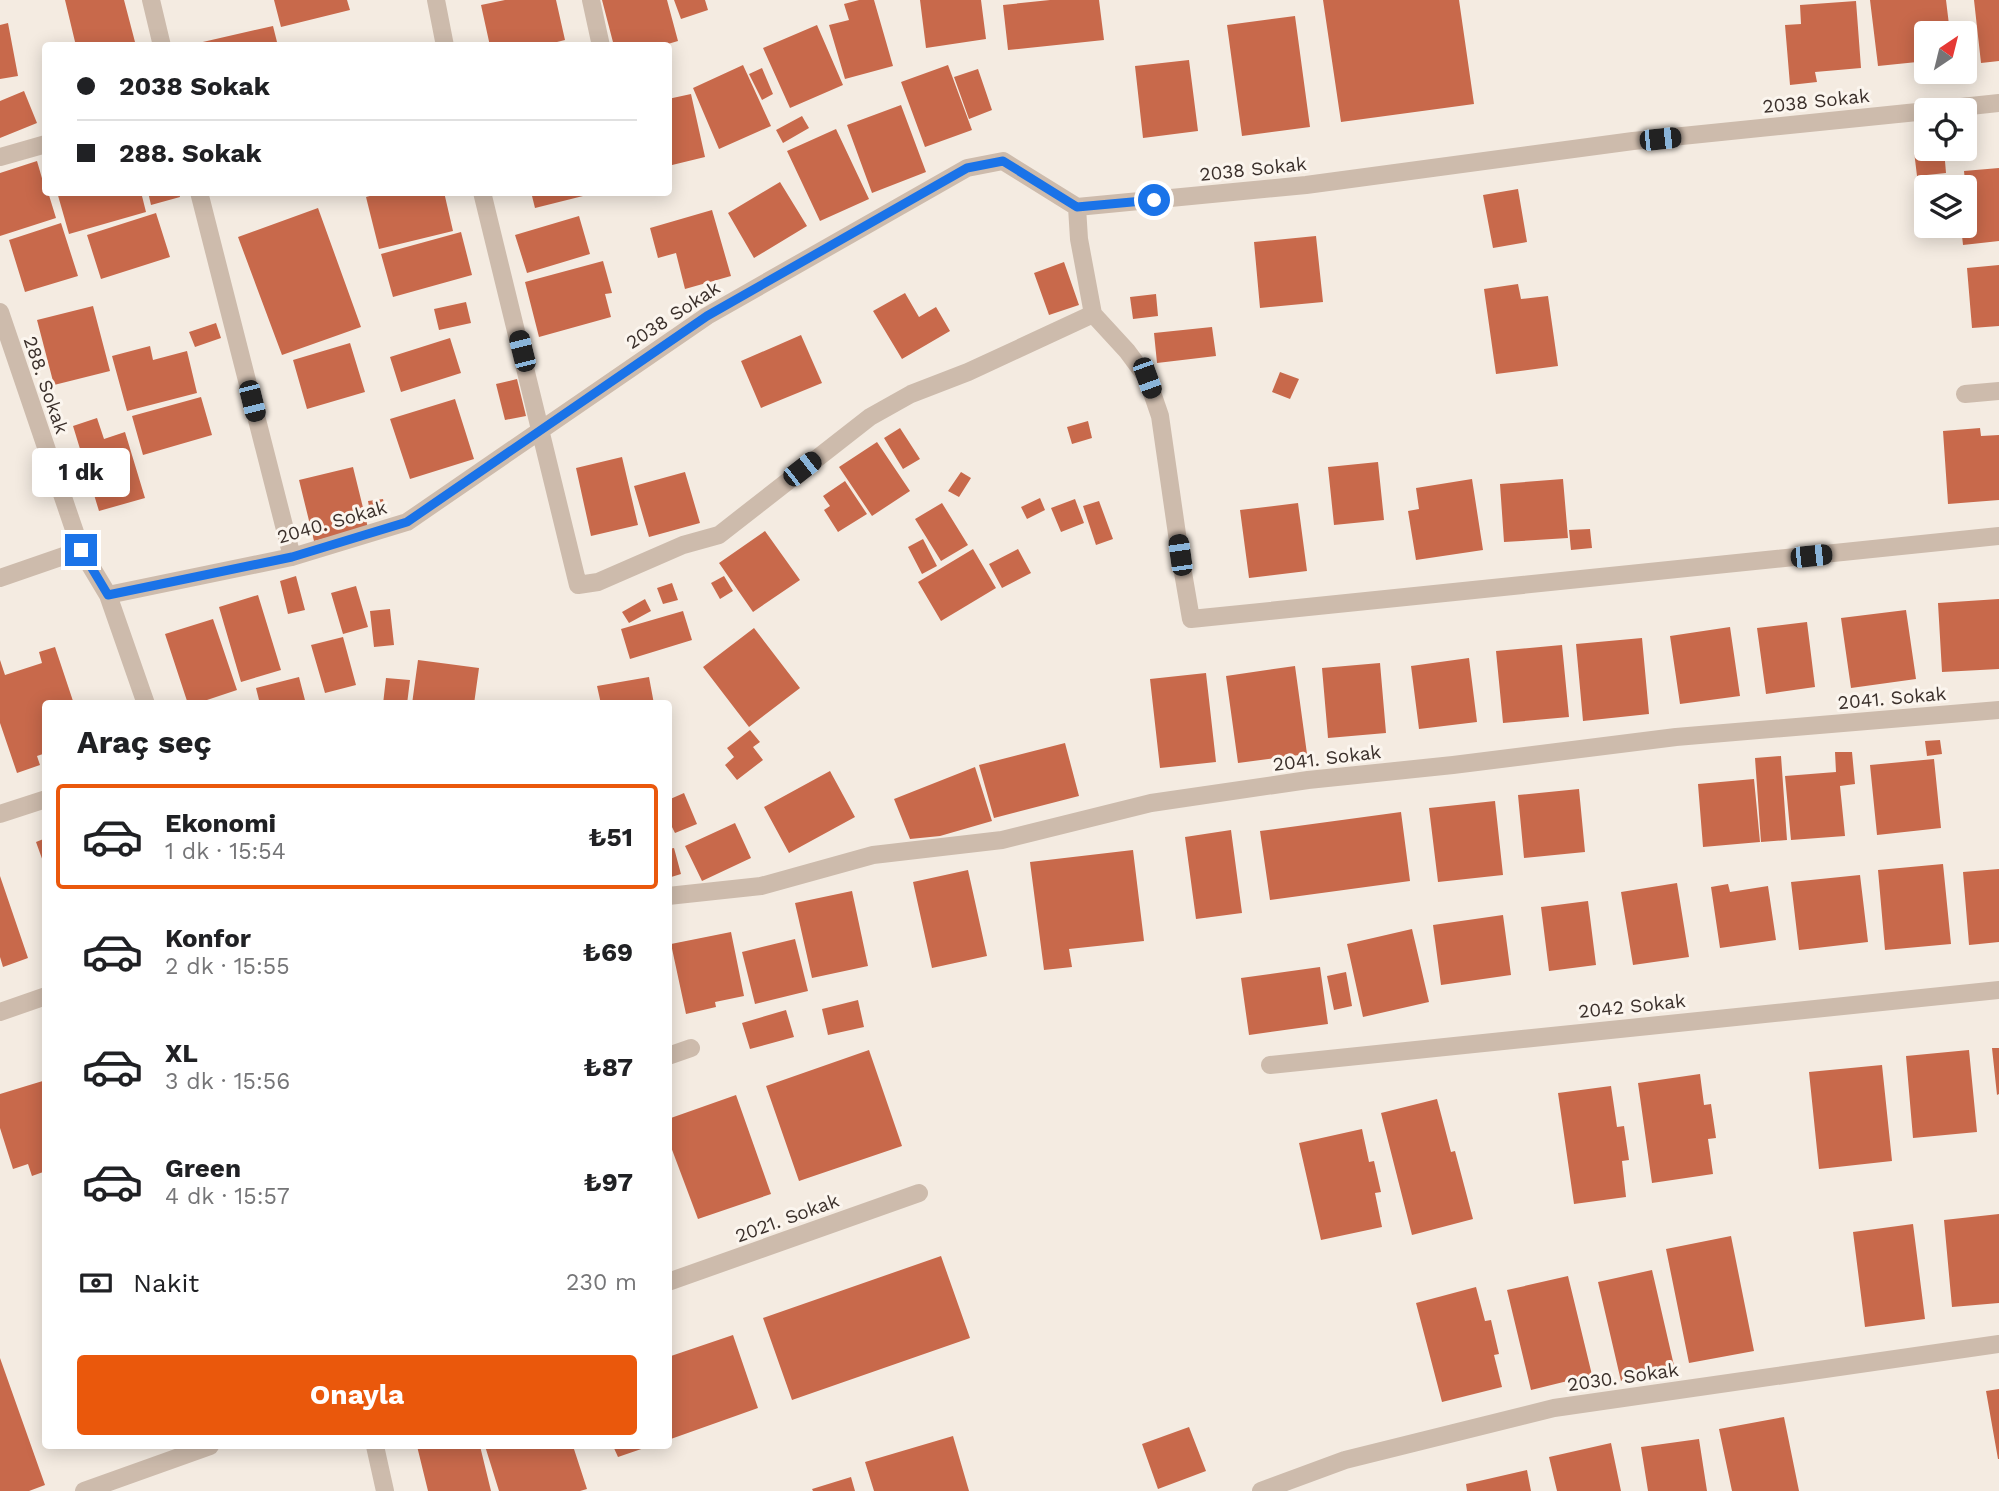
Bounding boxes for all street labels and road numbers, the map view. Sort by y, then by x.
street label: 2038 Sokak [1761,84,1871,118]
street label: 2038 Sokak [1198,152,1308,186]
street label: 2038 Sokak [622,276,725,354]
street label: 288. Sokak [19,333,74,437]
street label: 2040. Sokak [274,495,390,549]
street label: 2041. Sokak [1837,682,1947,714]
street label: 2041. Sokak [1272,740,1383,776]
street label: 2042 Sokak [1577,989,1687,1023]
street label: 2021. Sokak [732,1189,842,1247]
street label: 2030. Sokak [1566,1358,1680,1396]

